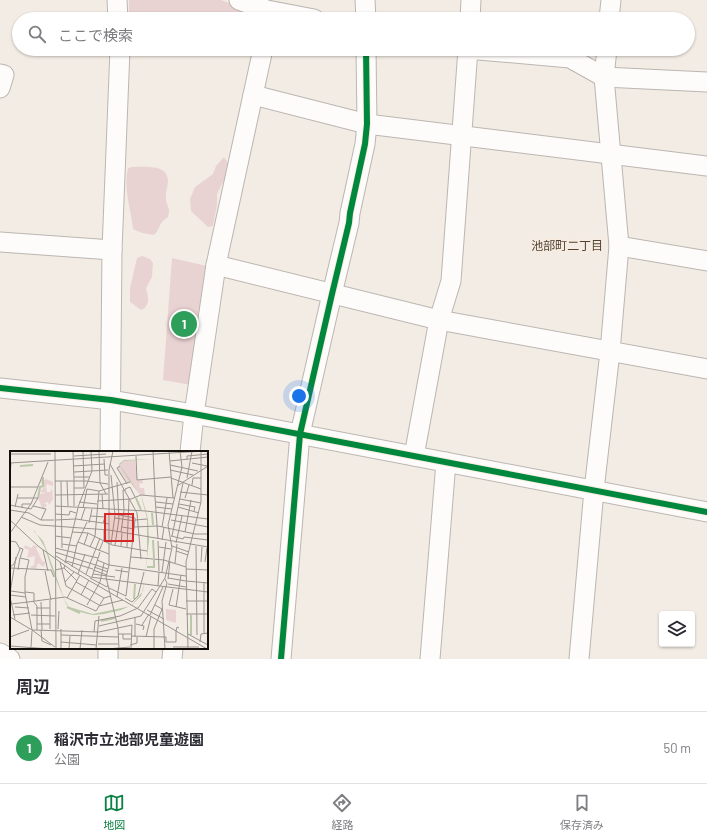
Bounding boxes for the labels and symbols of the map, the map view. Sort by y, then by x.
district label: 池部町二丁目 [531,238,603,252]
pin: 1 [171,309,197,339]
your location [289,386,309,406]
inset map [10,451,208,649]

